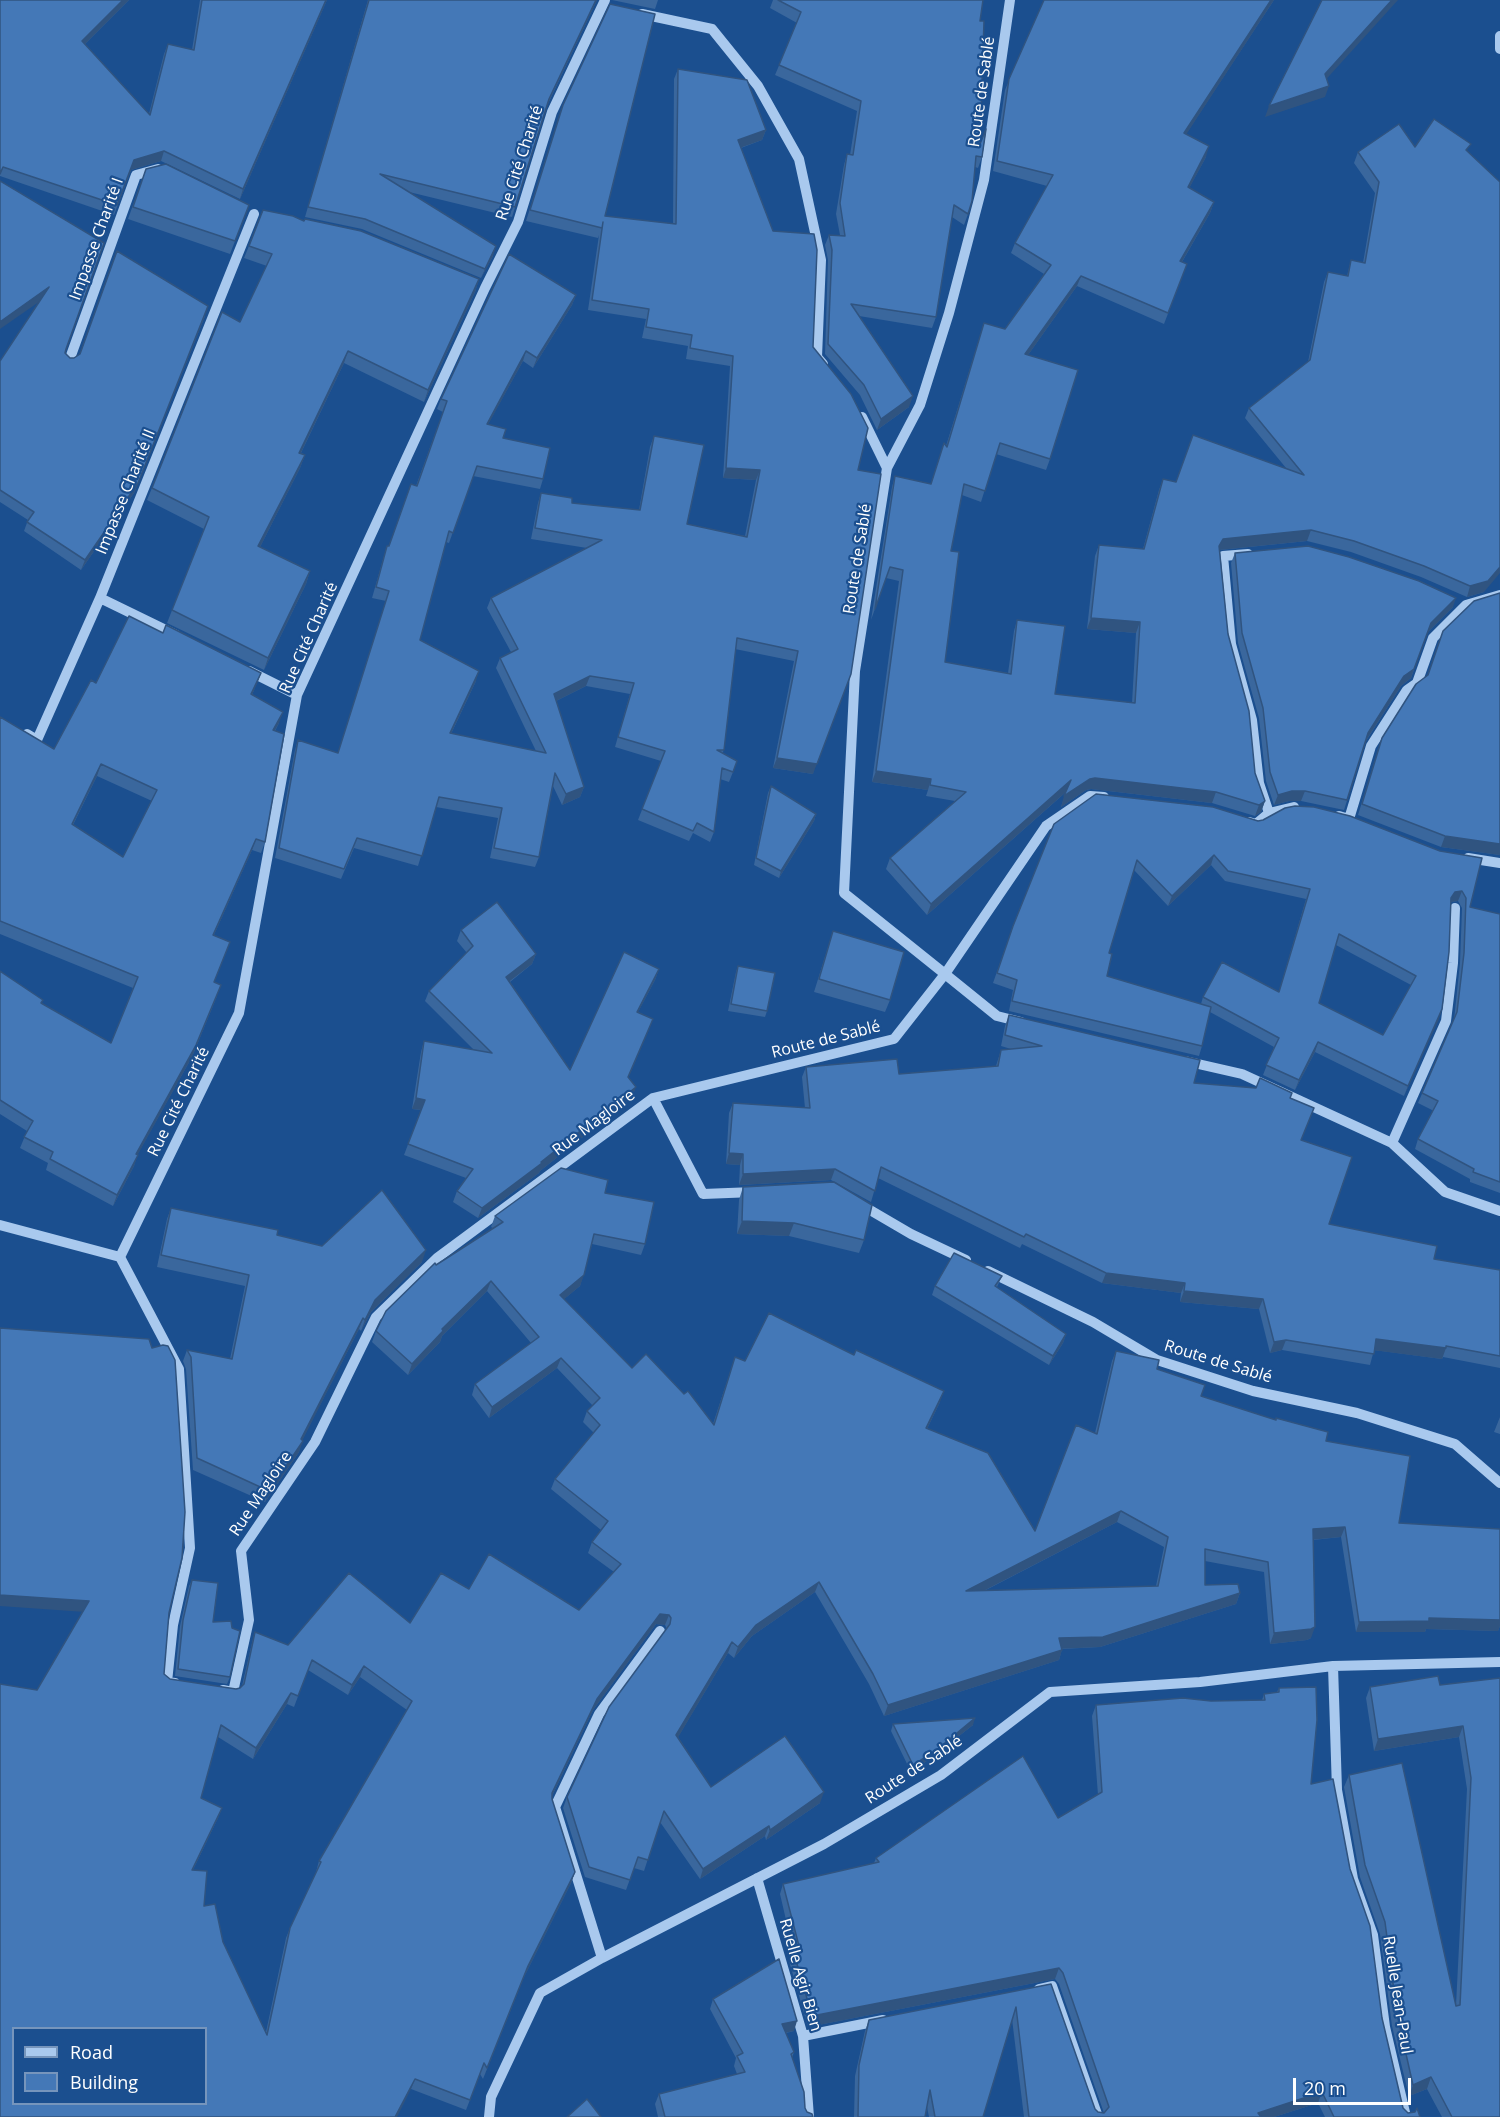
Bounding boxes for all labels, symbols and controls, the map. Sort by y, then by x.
street label: Route de Sablé [965,35,999,149]
street label: Rue Cité Charité [492,103,548,223]
street label: Impasse Charité I [66,175,128,303]
street label: Impasse Charité II [92,427,160,557]
street label: Route de Sablé [840,502,876,616]
street label: Rue Cité Charité [276,579,342,697]
street label: Route de Sablé [770,1017,882,1063]
street label: Rue Cité Charité [144,1044,214,1160]
street label: Rue Magloire [549,1086,639,1160]
street label: Route de Sablé [1162,1337,1274,1387]
street label: Rue Magloire [226,1448,296,1540]
street label: Route de Sablé [862,1732,966,1808]
street label: Ruelle Agir Bien [775,1916,825,2034]
street label: Ruelle Jean-Paul [1378,1935,1416,2055]
legend [12,2027,207,2105]
text: Road [70,2040,113,2064]
scale bar [1296,2066,1414,2104]
text: Building [70,2070,138,2094]
text: 20 m [1304,2076,1346,2100]

